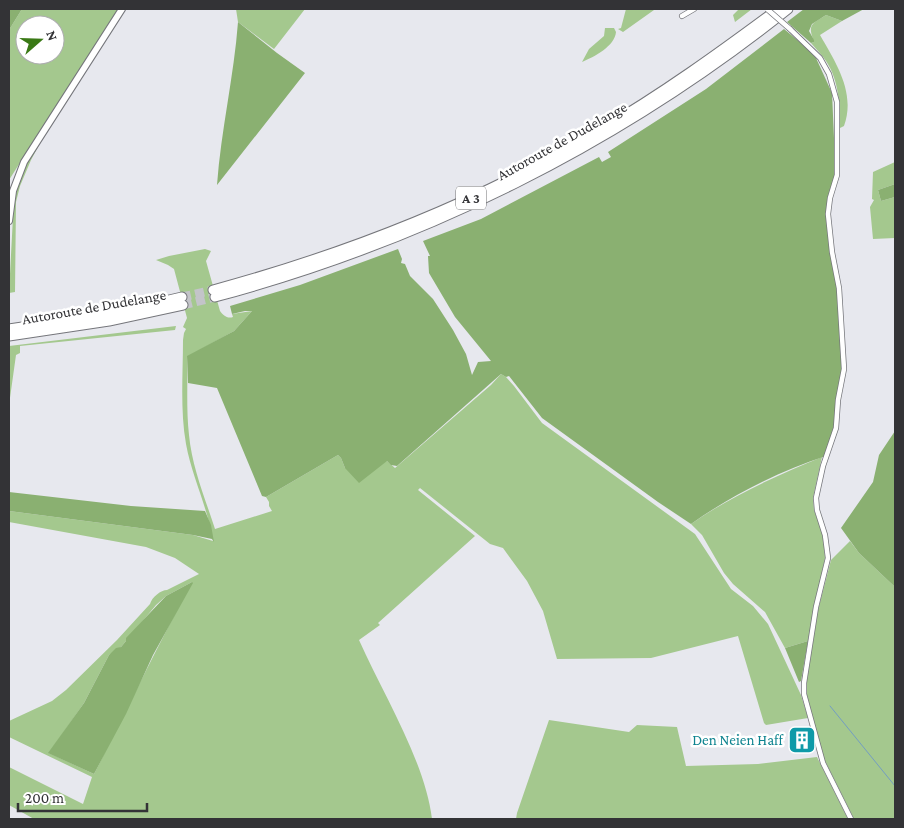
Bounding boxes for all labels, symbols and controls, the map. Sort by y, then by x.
north arrow [15,15,65,65]
text: N [43,28,62,43]
street label: Autoroute de Dudelange [494,98,630,184]
road number: A 3 [456,187,486,210]
street label: Autoroute de Dudelange [21,286,168,329]
building icon: Den Neien Haff [787,725,817,755]
place label: Den Neien Haff [692,732,785,748]
scale bar [18,780,146,812]
text: 200 m [25,790,64,806]

